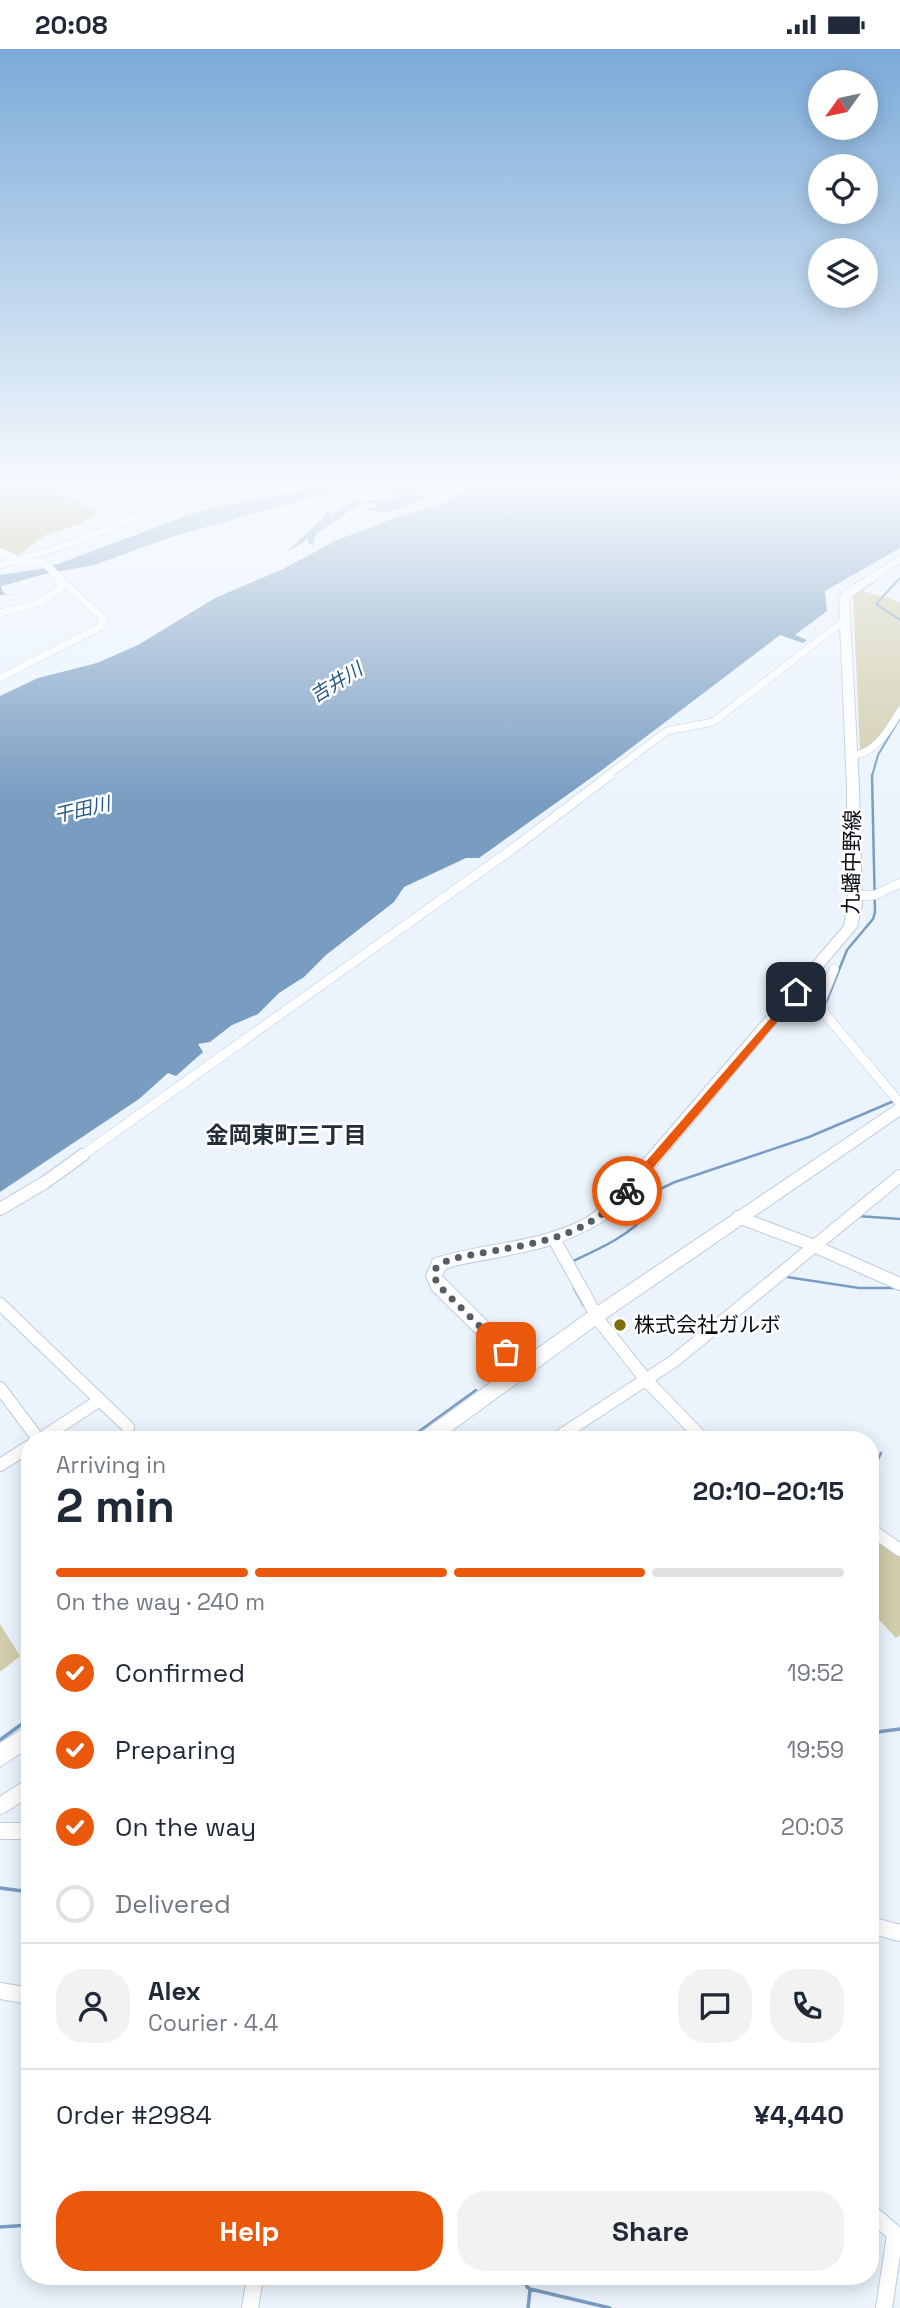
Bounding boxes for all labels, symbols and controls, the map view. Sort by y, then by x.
text: 20:08 [35,8,108,42]
north arrow [808,70,878,140]
map controls [808,70,878,308]
button: locate [808,154,878,224]
button: layers [808,238,878,308]
water label: 吉井川 [305,656,369,708]
water label: 干田川 [52,790,115,828]
street label: 九蟠中野線 [837,809,866,915]
pin [766,962,826,1022]
icon: home [777,973,815,1011]
district label: 金岡東町三丁目 [206,1120,367,1150]
courier [592,1156,662,1226]
icon: bike [608,1172,646,1210]
place label: 株式会社ガルボ [634,1311,781,1338]
marker: 株式会社ガルボ [612,1317,628,1333]
pin [476,1322,536,1382]
icon: bag [487,1333,525,1371]
text: Arriving in [56,1450,166,1480]
text: 20:10–20:15 [693,1474,844,1508]
text: 2 min [56,1477,175,1535]
text: On the way · 240 m [56,1587,265,1617]
icon: check [56,1654,94,1692]
text: Confirmed [115,1656,245,1690]
text: 19:52 [787,1658,844,1688]
icon: check [56,1731,94,1769]
text: Preparing [115,1733,236,1767]
text: 19:59 [787,1735,844,1765]
icon: check [56,1808,94,1846]
text: On the way [115,1810,256,1844]
text: 20:03 [781,1812,844,1842]
text: Delivered [115,1887,231,1921]
button: person [56,1969,130,2043]
button: chat [678,1969,752,2043]
button: phone [770,1969,844,2043]
text: Alex [148,1974,201,2008]
text: Courier · 4.4 [148,2008,278,2038]
text: Order #2984 [56,2098,212,2132]
text: ¥4,440 [754,2098,844,2132]
button: Help [56,2191,443,2271]
button: Share [457,2191,844,2271]

